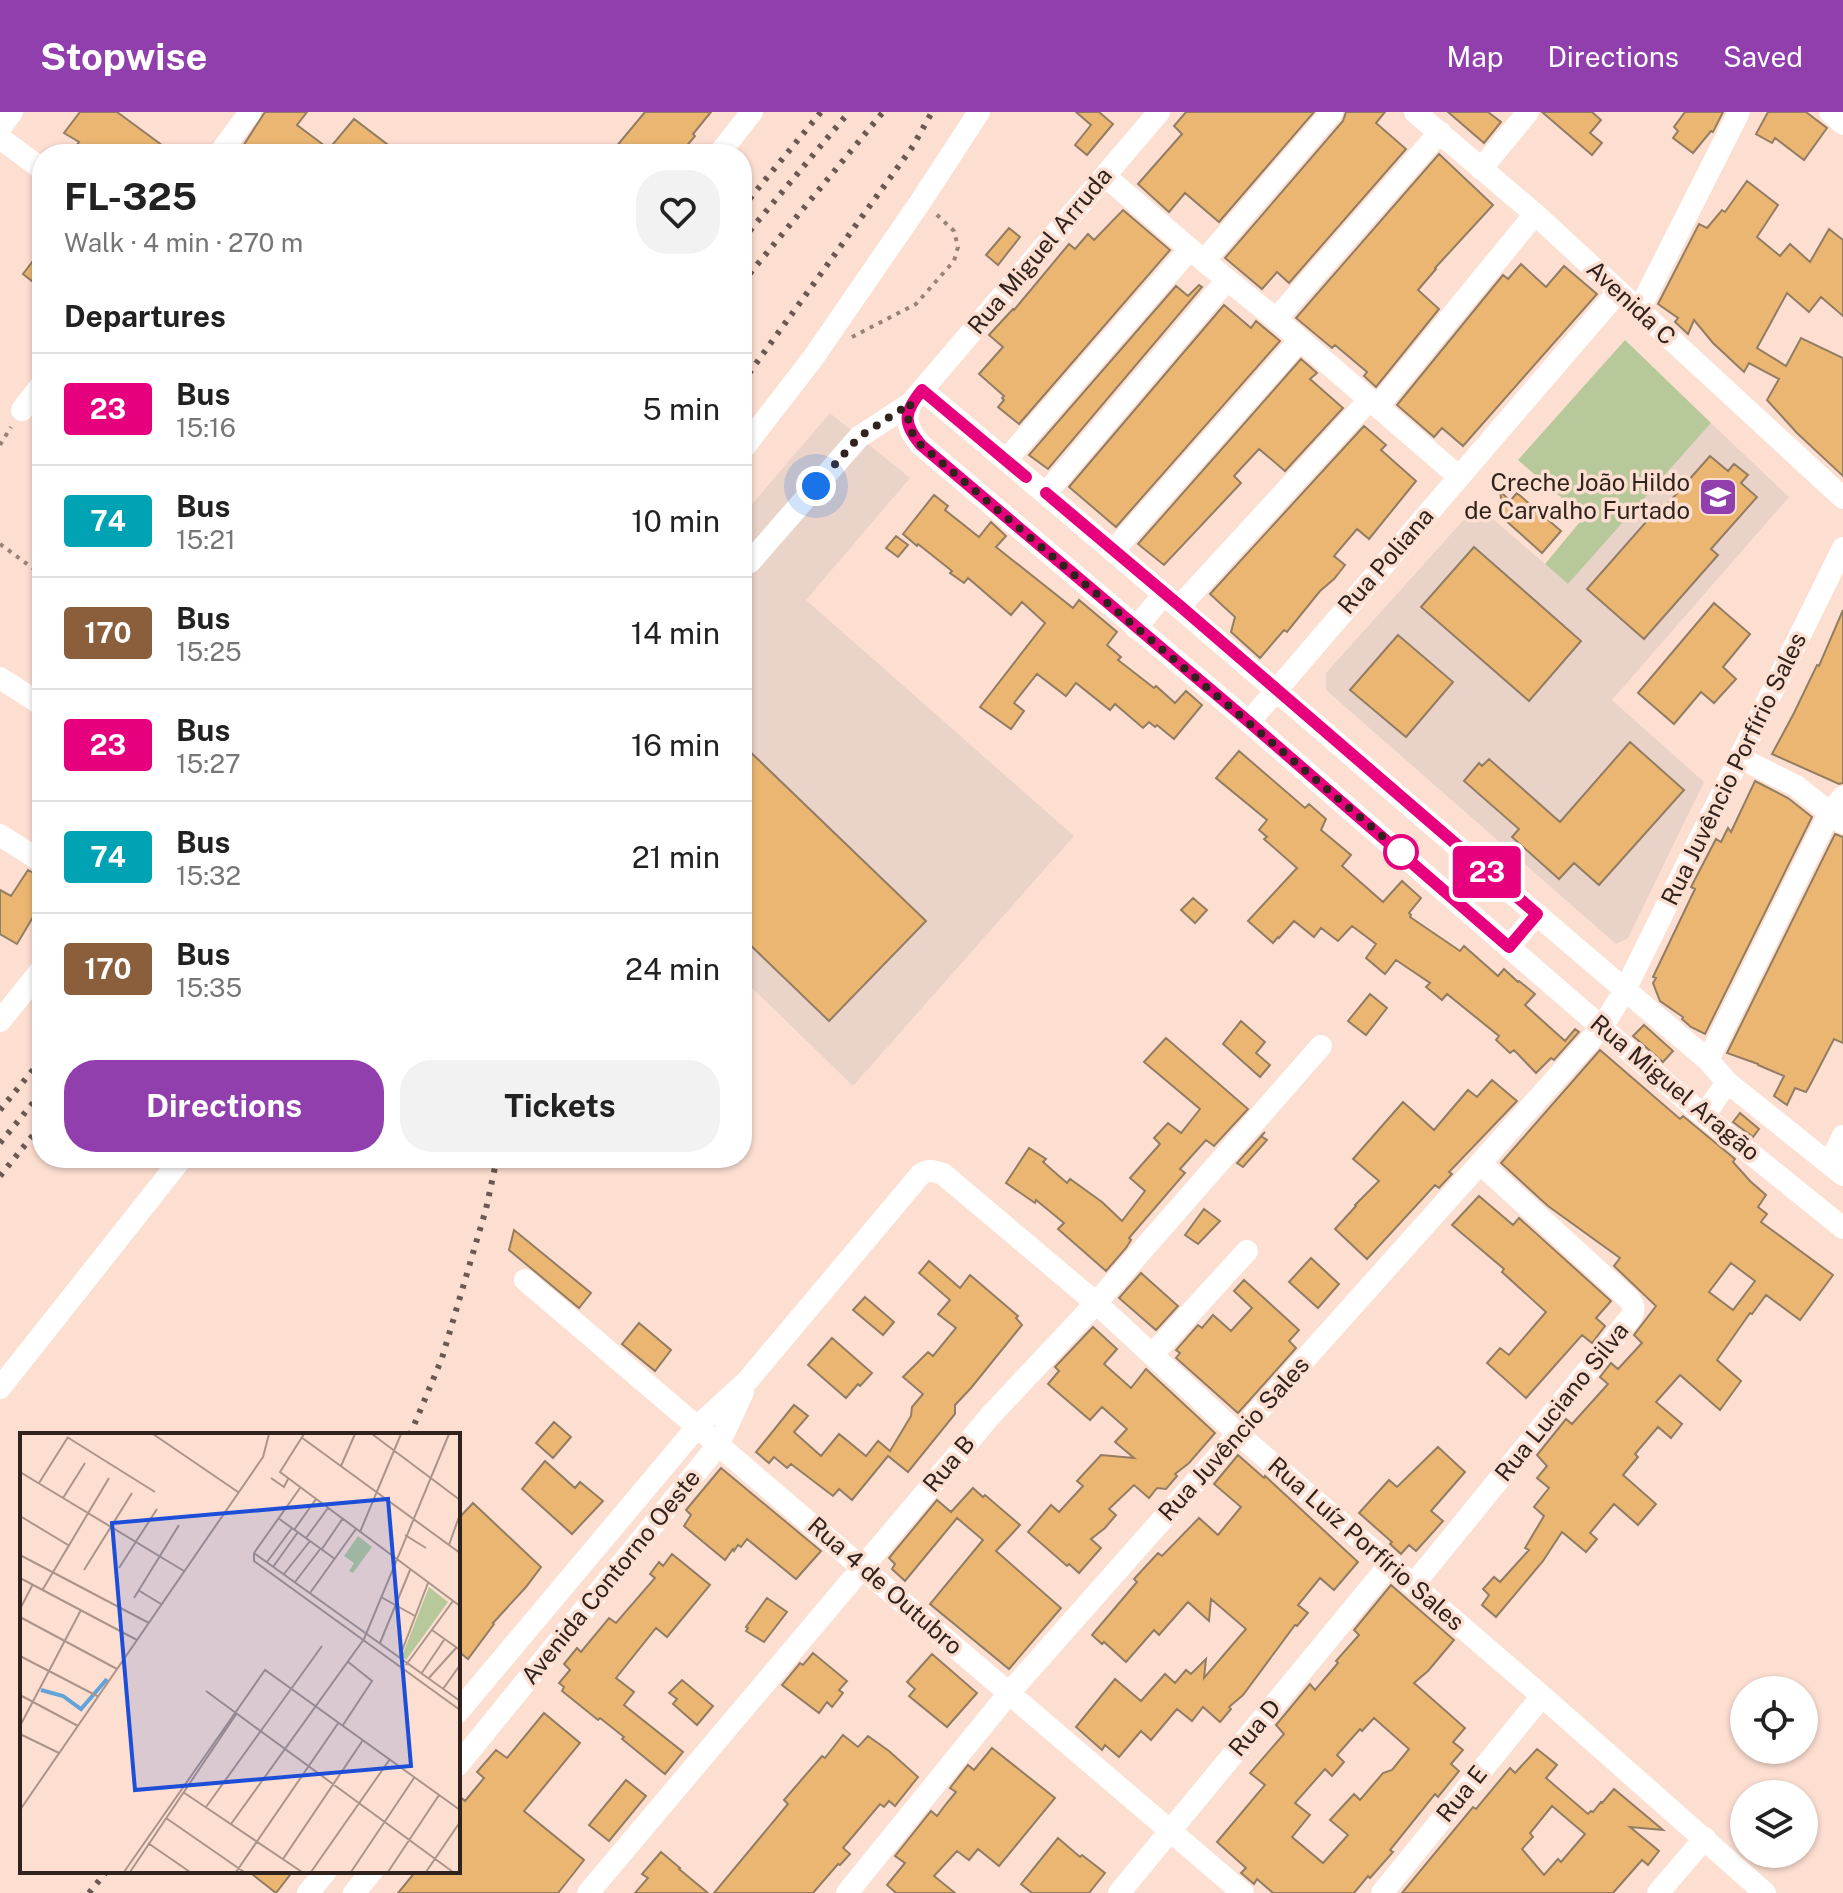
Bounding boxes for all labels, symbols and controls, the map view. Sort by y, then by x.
text: Stopwise [40,34,207,79]
text: Map [1447,40,1503,73]
text: Directions [1547,40,1679,73]
text: Saved [1723,40,1803,73]
street label: Rua Miguel Arruda [961,161,1117,339]
button: heart [636,170,720,254]
text: FL-325 [64,174,197,219]
text: Walk · 4 min · 270 m [64,227,303,258]
street label: Avenida C [1582,254,1682,350]
text: Departures [64,298,226,334]
text: Bus [176,376,230,412]
text: 5 min [643,391,720,427]
text: 23 [90,392,126,425]
text: 15:16 [176,412,236,443]
your location [796,466,836,506]
place label: Creche João Hildo de Carvalho Furtado [1464,468,1690,524]
school or university icon: Creche João Hildo de Carvalho Furtado [1697,476,1739,518]
text: Bus [176,488,230,524]
street label: Rua Poliana [1332,502,1439,619]
text: 10 min [631,503,720,539]
text: 74 [90,504,126,537]
text: 15:21 [176,524,236,555]
text: Bus [176,600,230,636]
text: 14 min [631,615,720,651]
text: 170 [84,616,132,649]
street label: Rua Juvêncio Porfírio Sales [1655,628,1811,909]
text: 15:25 [176,636,242,667]
text: Bus [176,712,230,748]
text: 16 min [631,727,720,763]
text: 23 [90,728,126,761]
text: 15:27 [176,748,241,779]
text: Bus [176,824,230,860]
unlabelled marker [1384,835,1418,869]
text: 21 min [632,839,720,875]
text: 74 [90,840,126,873]
line badge: 23 [1451,846,1523,898]
text: 23 [1469,855,1505,888]
text: 15:32 [176,860,241,891]
text: Bus [176,936,230,972]
text: 24 min [625,951,720,987]
text: 170 [84,952,132,985]
text: 15:35 [176,972,242,1003]
street label: Rua Miguel Aragão [1585,1008,1766,1166]
button: Directions [64,1060,384,1152]
button: Tickets [400,1060,720,1152]
street label: Rua Luciano Silva [1489,1316,1634,1486]
street label: Rua Juvêncio Sales [1152,1350,1314,1526]
street label: Rua B [917,1429,980,1497]
inset map [20,1433,460,1873]
street label: Rua Luíz Porfírio Sales [1263,1451,1470,1636]
street label: Avenida Contorno Oeste [515,1463,705,1689]
street label: Rua 4 de Outubro [803,1511,969,1660]
map controls [1730,1676,1818,1868]
button: locate [1730,1676,1818,1764]
street label: Rua D [1222,1693,1286,1762]
street label: Rua E [1430,1760,1492,1827]
button: layers [1730,1780,1818,1868]

